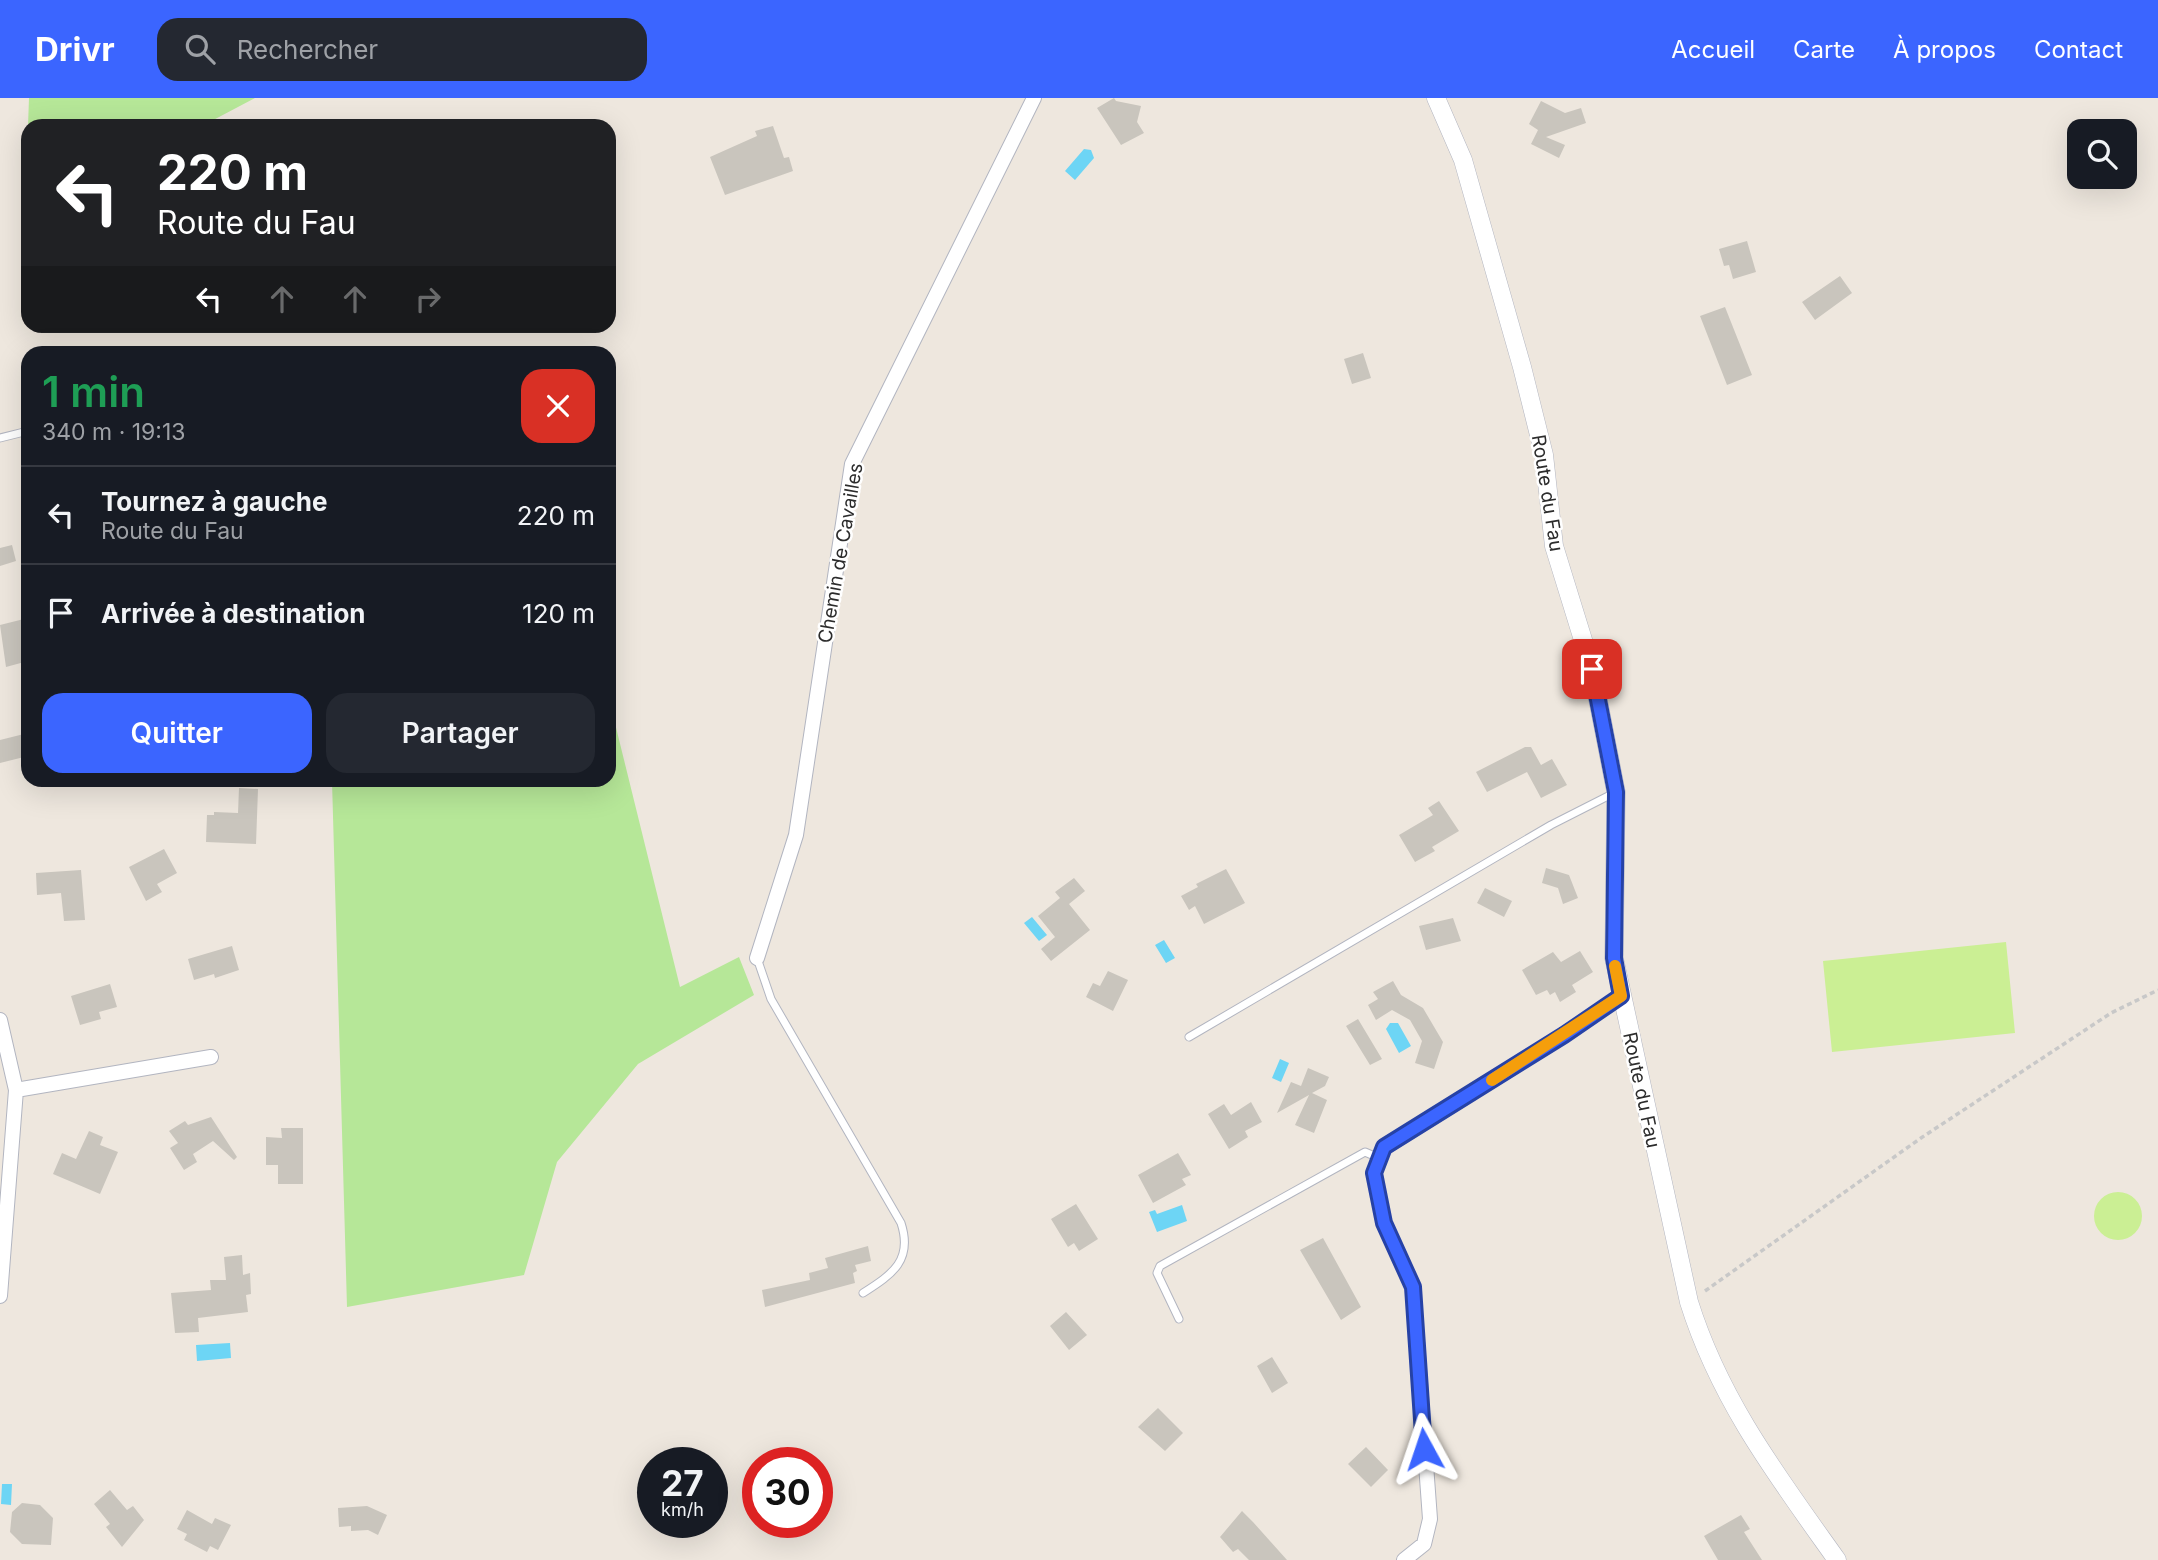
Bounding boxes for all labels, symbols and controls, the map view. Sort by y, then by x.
search box [157,18,647,81]
text: Drivr [35,29,115,69]
icon: search [181,30,219,68]
text: Rechercher [237,34,378,65]
text: Accueil [1671,35,1755,64]
text: Carte [1793,35,1855,64]
text: À propos [1893,35,1996,64]
text: Contact [2034,35,2123,64]
map controls [2067,119,2137,189]
button: search [2067,119,2137,189]
text: 220 m [157,143,308,202]
icon: left [42,147,133,238]
text: Route du Fau [157,203,356,242]
icon: left [190,280,228,318]
icon: ahead [263,280,301,318]
icon: ahead [336,280,374,318]
icon: right [409,280,447,318]
text: 1 min [42,366,145,417]
button: close [521,369,595,443]
text: 340 m · 19:13 [42,418,186,446]
street label: Route du Fau [1527,433,1568,553]
street label: Chemin de Cavailles [813,461,868,645]
text: Tournez à gauche [101,486,327,517]
icon: left [42,496,80,534]
text: 220 m [517,500,595,531]
text: Route du Fau [101,517,244,545]
icon: arrive [42,594,80,632]
text: Arrivée à destination [101,598,366,629]
text: 120 m [522,598,595,629]
pin [1562,639,1622,699]
icon: arrive [1573,650,1611,688]
button: Quitter [42,693,312,773]
button: Partager [326,693,595,773]
street label: Route du Fau [1618,1030,1665,1150]
position arrow [1387,1412,1461,1486]
speed limit sign: 30 [742,1447,833,1538]
text: 27 [661,1462,704,1504]
text: km/h [661,1499,704,1520]

